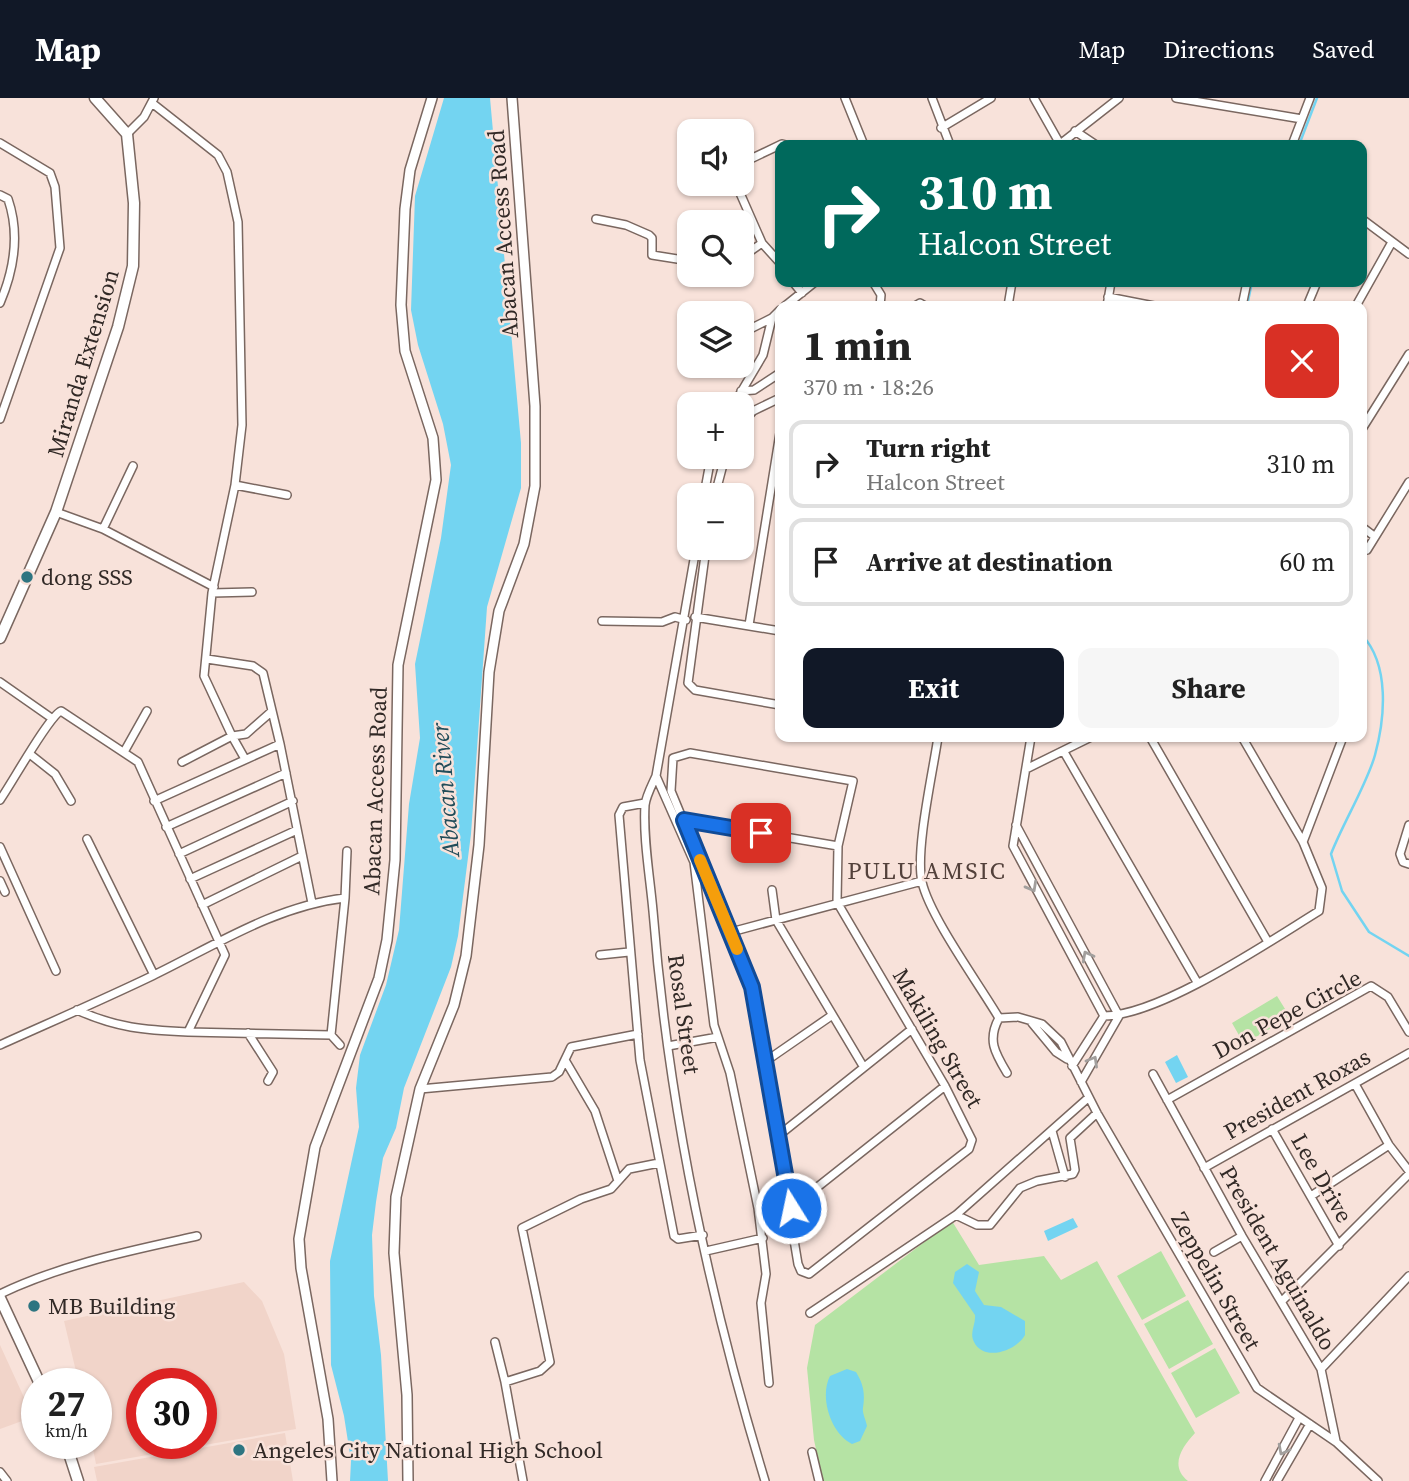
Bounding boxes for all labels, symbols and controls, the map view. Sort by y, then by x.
text: Map [35,27,101,72]
text: Map [1078,33,1125,66]
text: Directions [1163,33,1274,66]
text: Saved [1312,33,1374,66]
map controls [677,119,754,560]
button: sound [677,119,754,196]
street label: Abacan Access Road [480,129,526,339]
text: 310 m [918,158,1053,225]
icon: right [803,168,894,259]
button: search [677,210,754,287]
text: Halcon Street [918,222,1111,266]
street label: Miranda Extension [39,265,127,461]
button: layers [677,301,754,378]
text: 1 min [803,316,912,374]
button: close [1265,324,1339,398]
text: 370 m · 18:26 [803,371,934,403]
button: + [677,392,754,469]
text: Turn right [866,430,990,466]
icon: right [807,445,845,483]
text: 310 m [1267,446,1335,482]
text: Halcon Street [866,466,1005,498]
button: − [677,483,754,560]
icon: arrive [807,543,845,581]
text: Arrive at destination [866,544,1113,580]
text: 60 m [1280,544,1335,580]
place label: dong SSS [41,561,133,593]
marker: dong SSS [19,569,35,585]
button: Exit [803,648,1064,728]
button: Share [1078,648,1339,728]
street label: Abacan Access Road [355,686,395,896]
water label: Abacan River [423,720,467,860]
pin [731,803,791,863]
icon: arrive [742,814,780,852]
district label: PULU AMSIC [847,854,1007,887]
one-way arrow [1024,880,1038,893]
one-way arrow [1082,951,1095,963]
street label: Rosal Street [660,952,708,1077]
street label: Don Pepe Circle [1207,961,1367,1067]
street label: Makiling Street [885,963,991,1114]
street label: President Roxas [1218,1040,1376,1148]
one-way arrow [1085,1056,1098,1069]
street label: Lee Drive [1284,1128,1360,1228]
street label: President Aguinaldo [1212,1160,1344,1356]
position arrow [754,1171,828,1245]
street label: Zeppelin Street [1163,1206,1269,1356]
place label: MB Building [48,1290,176,1322]
marker: MB Building [26,1298,42,1314]
speed limit sign: 30 [126,1368,217,1459]
text: 27 [48,1380,85,1428]
text: km/h [45,1418,88,1443]
place label: Angeles City National High School [253,1434,603,1466]
marker: Angeles City National High School [231,1442,247,1458]
one-way arrow [1278,1443,1292,1455]

